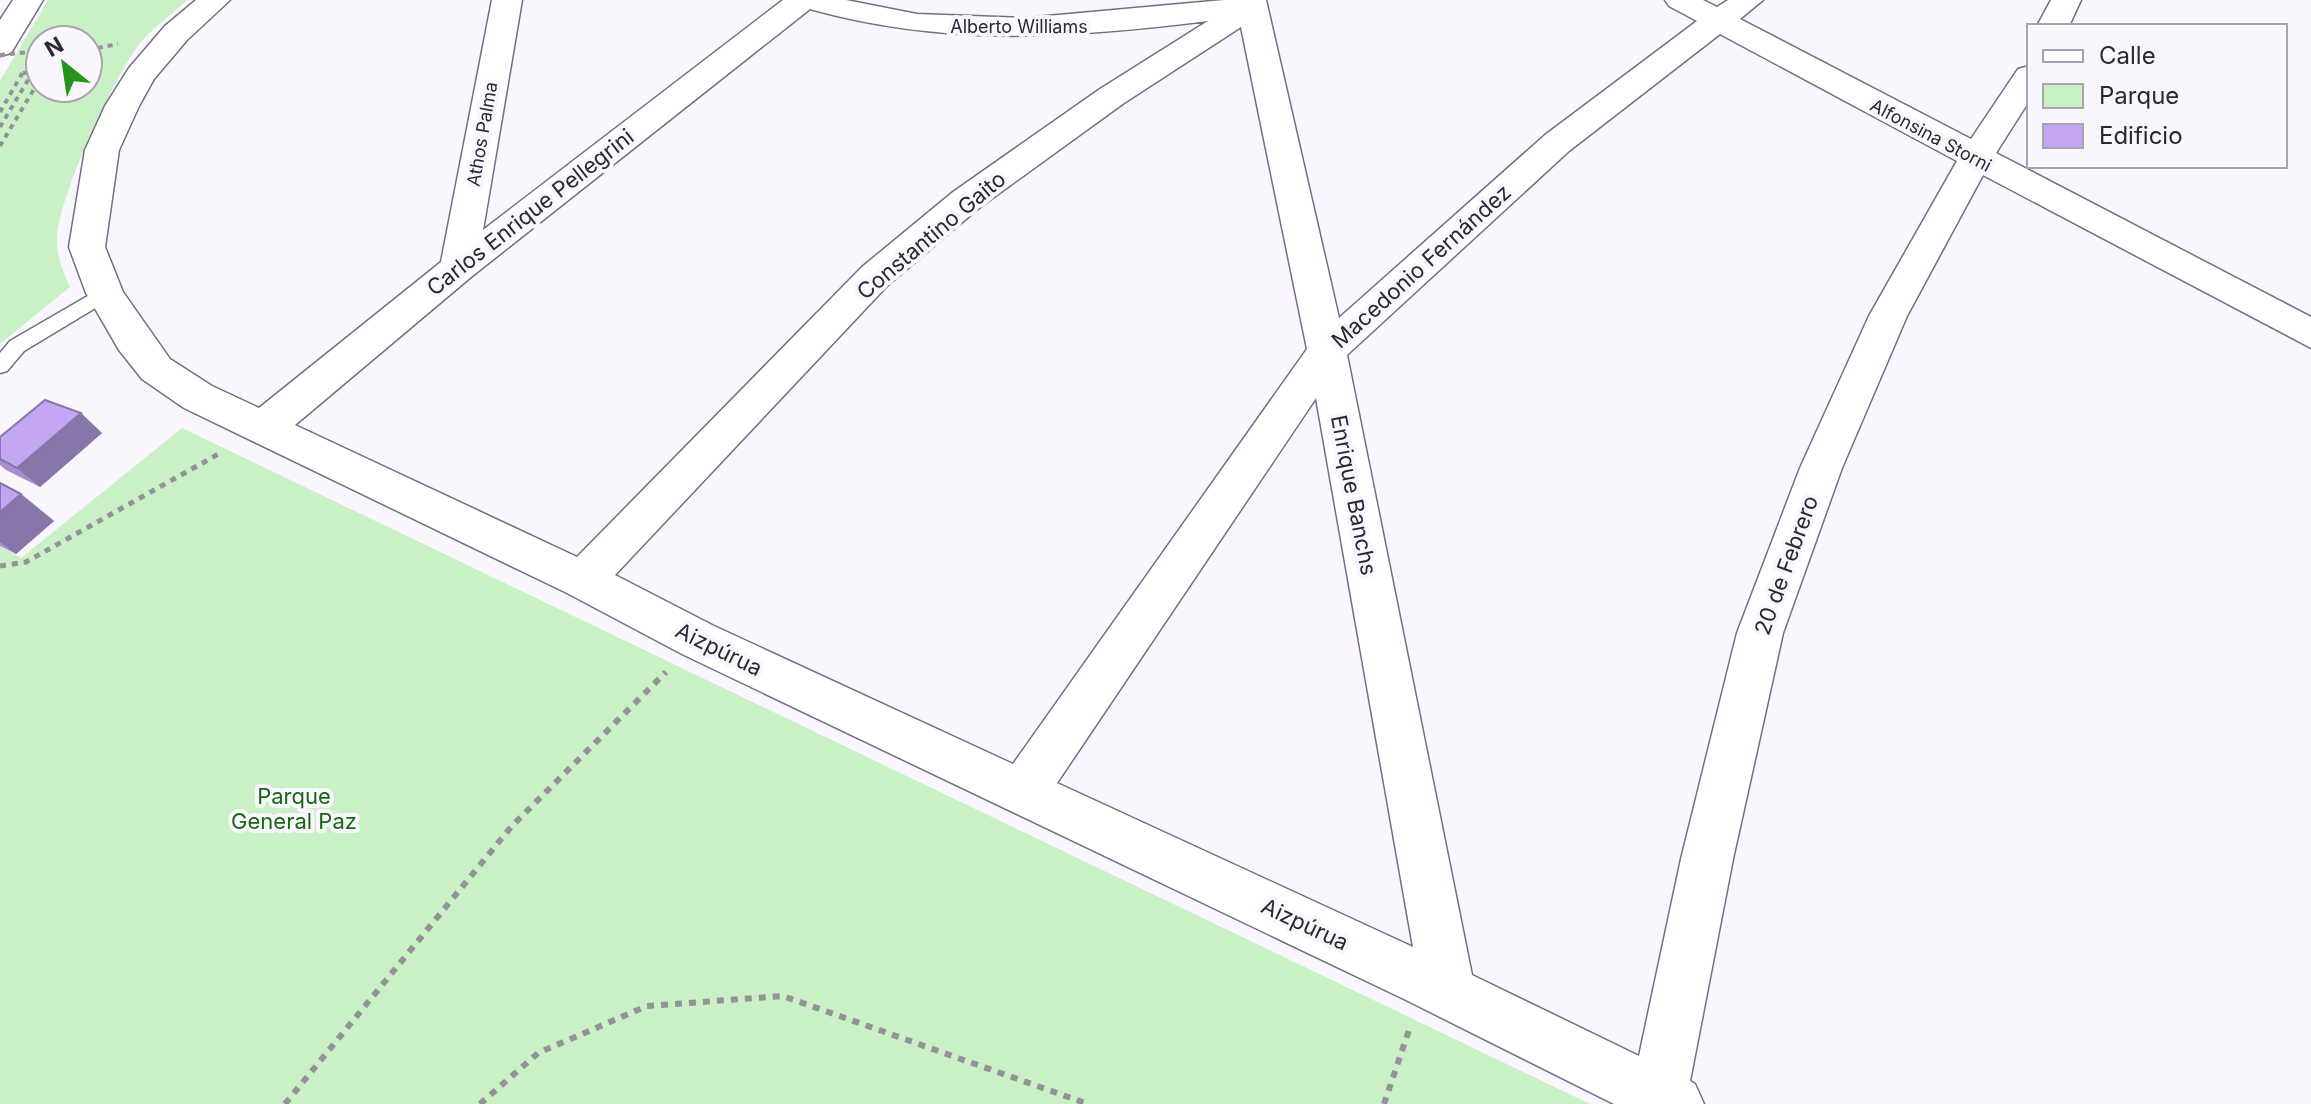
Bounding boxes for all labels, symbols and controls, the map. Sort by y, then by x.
street label: Alberto Williams [950,16,1088,37]
north arrow [24,24,104,104]
legend [2027,24,2287,168]
text: N [40,31,68,62]
text: Calle [2099,41,2156,70]
street label: Athos Palma [462,80,502,188]
text: Parque [2099,81,2179,110]
street label: Alfonsina Storni [1867,94,1995,176]
text: Edificio [2099,121,2183,150]
street label: Carlos Enrique Pellegrini [422,123,638,301]
street label: Constantino Gaito [852,165,1010,305]
street label: Macedonio Fernández [1326,179,1516,353]
street label: Enrique Banchs [1326,413,1382,577]
street label: 20 de Febrero [1749,492,1823,638]
street label: Aizpúrua [672,617,766,681]
park label: Parque General Paz [231,783,357,834]
street label: Aizpúrua [1257,893,1353,955]

